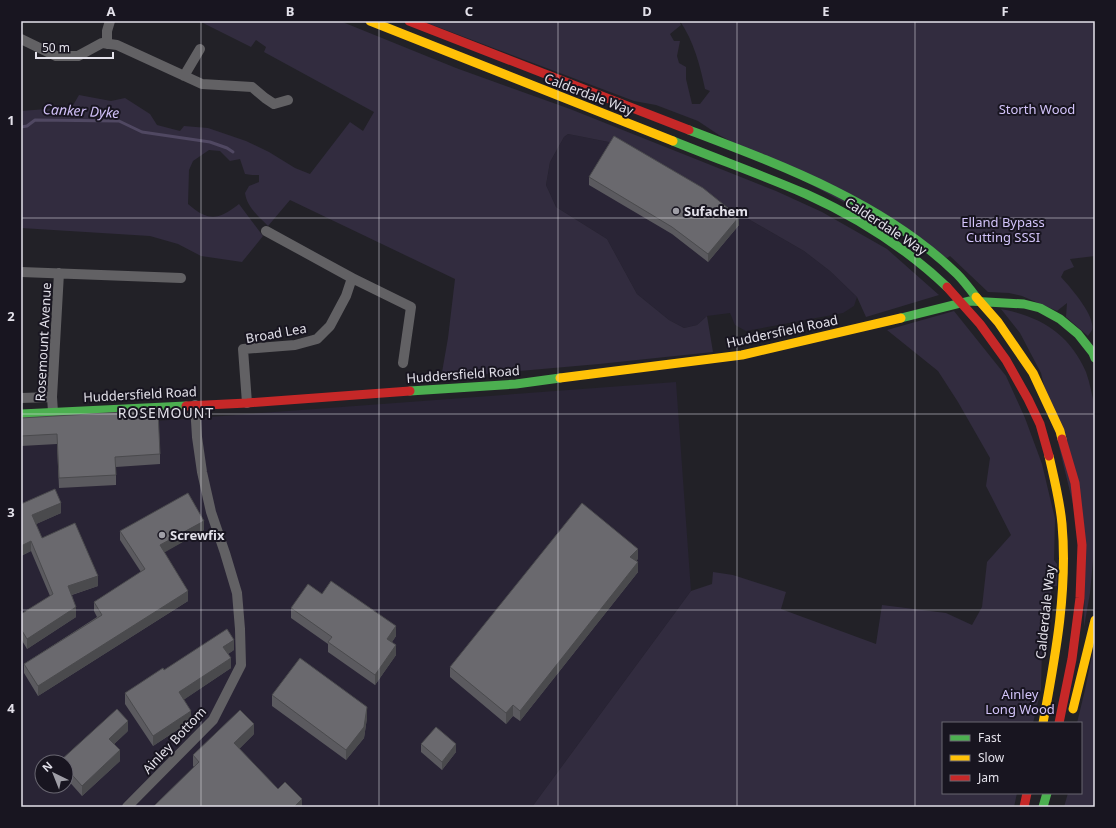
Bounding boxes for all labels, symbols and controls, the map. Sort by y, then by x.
text: A [107,2,116,20]
text: B [286,2,294,20]
text: C [465,2,473,20]
text: D [642,2,652,20]
text: E [822,2,830,20]
text: F [1001,2,1009,20]
scale bar [36,34,113,60]
text: 50 m [42,39,70,56]
street label: Calderdale Way [542,69,637,119]
water label: Canker Dyke [42,99,120,122]
park label: Storth Wood [999,100,1075,118]
text: 1 [7,111,15,129]
street label: Calderdale Way [842,193,931,259]
place label: Sufachem [684,202,748,220]
marker: Sufachem [671,206,681,216]
park label: Elland Bypass Cutting SSSI [961,213,1045,246]
street label: Rosemount Avenue [31,282,55,402]
text: 2 [7,307,15,325]
street label: Huddersfield Road [725,310,839,352]
street label: Broad Lea [244,319,308,347]
street label: Huddersfield Road [406,361,520,387]
street label: Huddersfield Road [83,382,197,406]
district label: ROSEMOUNT [118,403,214,422]
text: 3 [7,503,15,521]
place label: Screwfix [170,526,225,544]
marker: Screwfix [157,530,167,540]
street label: Calderdale Way [1031,564,1059,660]
park label: Ainley Long Wood [985,685,1055,718]
text: 4 [7,699,15,717]
street label: Ainley Bottom [138,702,210,778]
legend [942,722,1082,794]
text: Fast [978,729,1002,746]
text: Slow [978,749,1005,766]
north arrow [34,754,74,794]
text: N [38,758,55,775]
text: Jam [977,769,999,786]

